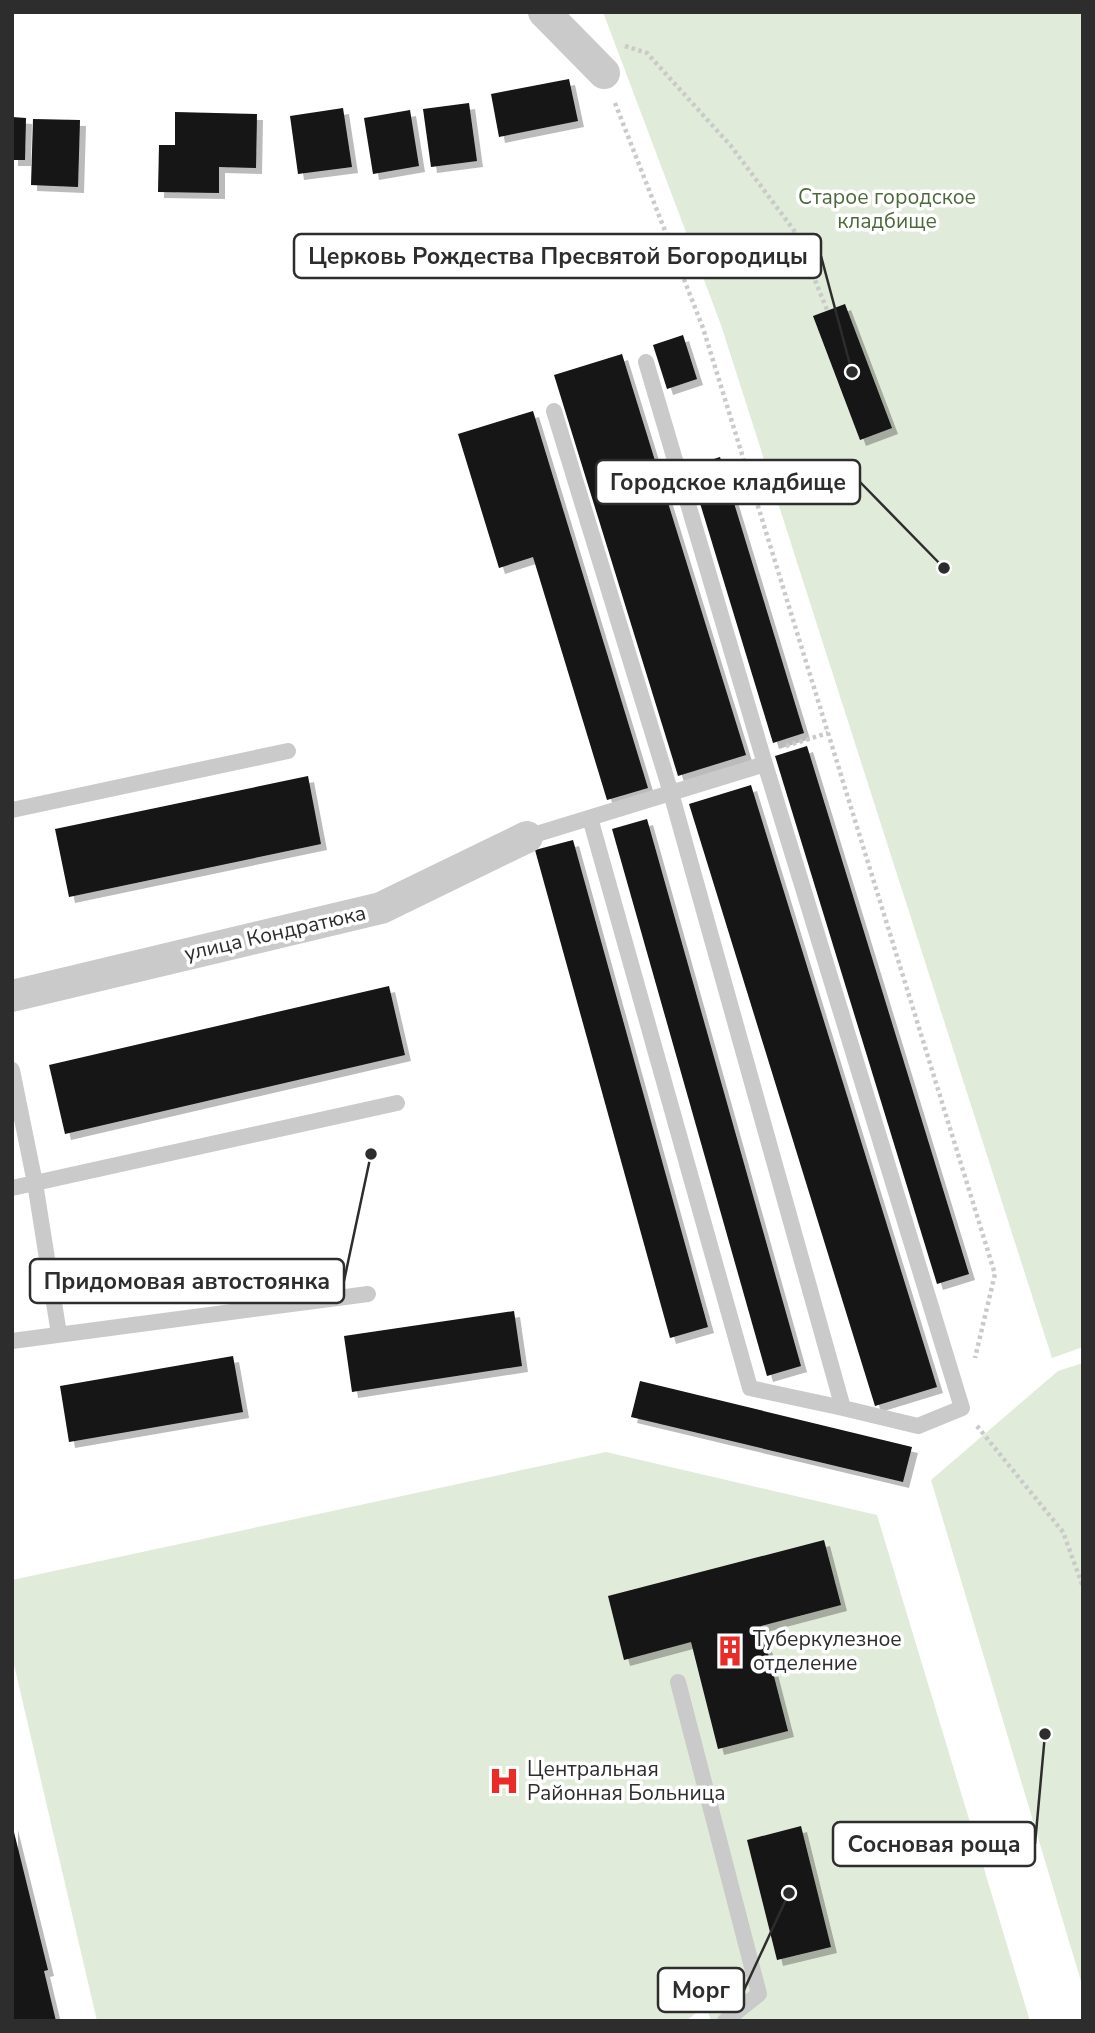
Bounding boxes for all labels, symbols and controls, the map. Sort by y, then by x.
park label: Старое городское кладбище [798,183,976,235]
callout: Церковь Рождества Пресвятой Богородицы [294,234,821,278]
text: Церковь Рождества Пресвятой Богородицы [308,241,808,272]
callout: Городское кладбище [596,460,860,504]
text: Городское кладбище [610,467,846,498]
street label: улица Кондратюка [181,898,369,968]
callout: Придомовая автостоянка [30,1259,344,1303]
text: Придомовая автостоянка [44,1266,330,1297]
place label: Туберкулезное отделение [753,1625,902,1677]
building icon: Туберкулезное отделение [713,1634,747,1668]
place label: Центральная Районная Больница [527,1755,726,1807]
hospital icon: Центральная Районная Больница [487,1764,521,1798]
callout: Сосновая роща [833,1822,1035,1866]
text: Сосновая роща [847,1829,1021,1860]
callout: Морг [658,1968,744,2012]
text: Морг [672,1975,731,2006]

